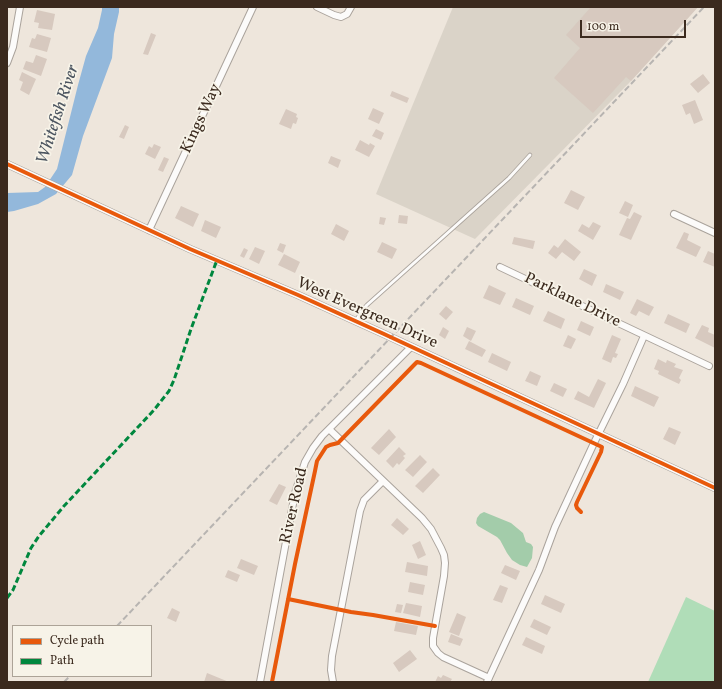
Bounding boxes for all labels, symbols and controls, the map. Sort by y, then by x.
scale bar [582,12,688,38]
text: 100 m [587,19,619,35]
water label: Whitefish River [33,63,85,167]
street label: Kings Way [178,81,226,157]
street label: Parklane Drive [521,269,623,333]
street label: West Evergreen Drive [294,274,440,354]
street label: River Road [277,466,313,546]
legend [12,625,152,677]
text: Cycle path [50,633,105,649]
text: Path [50,653,74,669]

